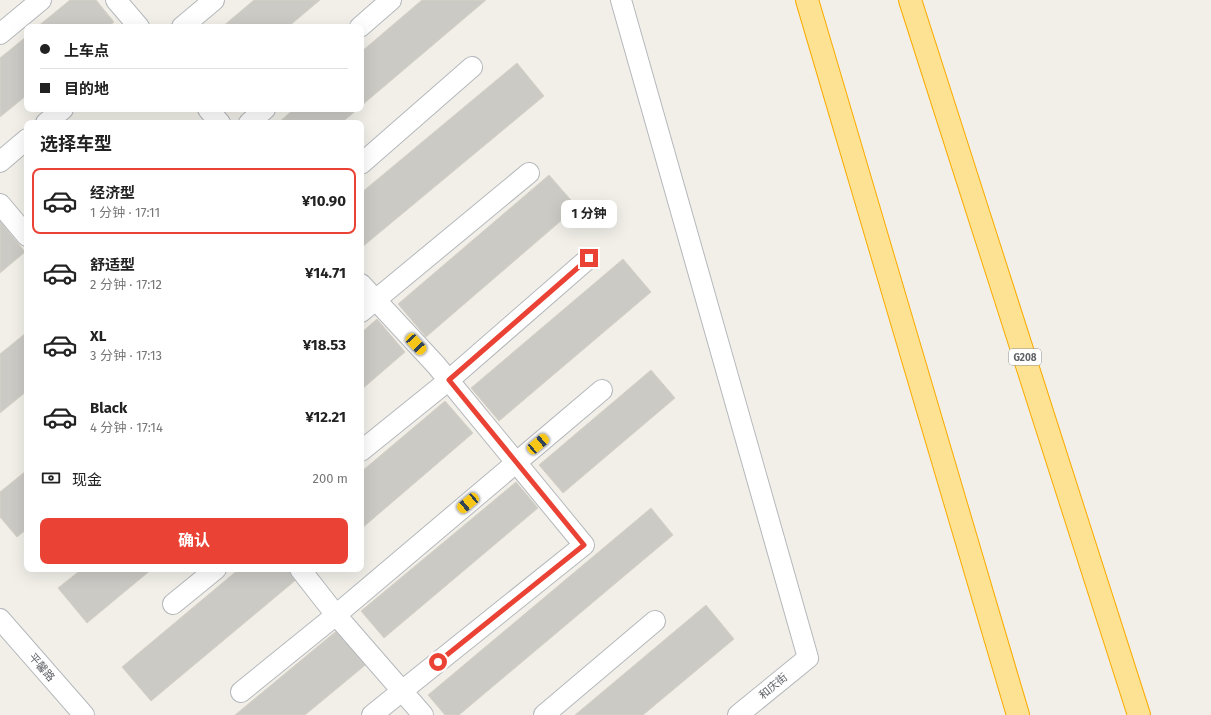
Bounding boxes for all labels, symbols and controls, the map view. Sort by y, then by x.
text: 上车点 [64,42,109,60]
text: 目的地 [64,80,109,98]
text: 选择车型 [40,133,112,155]
icon: car [42,183,78,219]
text: 经济型 [90,184,135,202]
text: ¥10.90 [302,192,346,210]
callout: 1 分钟 [561,200,617,228]
text: 1 分钟 · 17:11 [90,205,160,220]
text: 1 分钟 [571,206,607,221]
route end [580,249,598,267]
icon: car [42,255,78,291]
text: 舒适型 [90,256,135,274]
text: ¥14.71 [305,264,346,282]
text: 2 分钟 · 17:12 [90,277,162,292]
icon: car [42,327,78,363]
text: XL [90,327,106,345]
car [403,331,429,357]
text: ¥18.53 [303,336,346,354]
text: 3 分钟 · 17:13 [90,348,162,363]
road number: G208 [1009,349,1041,365]
icon: car [42,399,78,435]
text: Black [90,399,127,417]
text: ¥12.21 [305,408,346,426]
text: 4 分钟 · 17:14 [90,420,163,435]
car [525,432,551,456]
icon: cash [40,467,62,489]
text: 现金 [72,471,102,489]
text: 200 m [312,471,348,486]
car [455,491,481,515]
button: 确认 [40,518,348,564]
street label: 平馨路 [26,651,57,684]
route start [429,653,447,671]
street label: 和庆街 [757,671,790,702]

